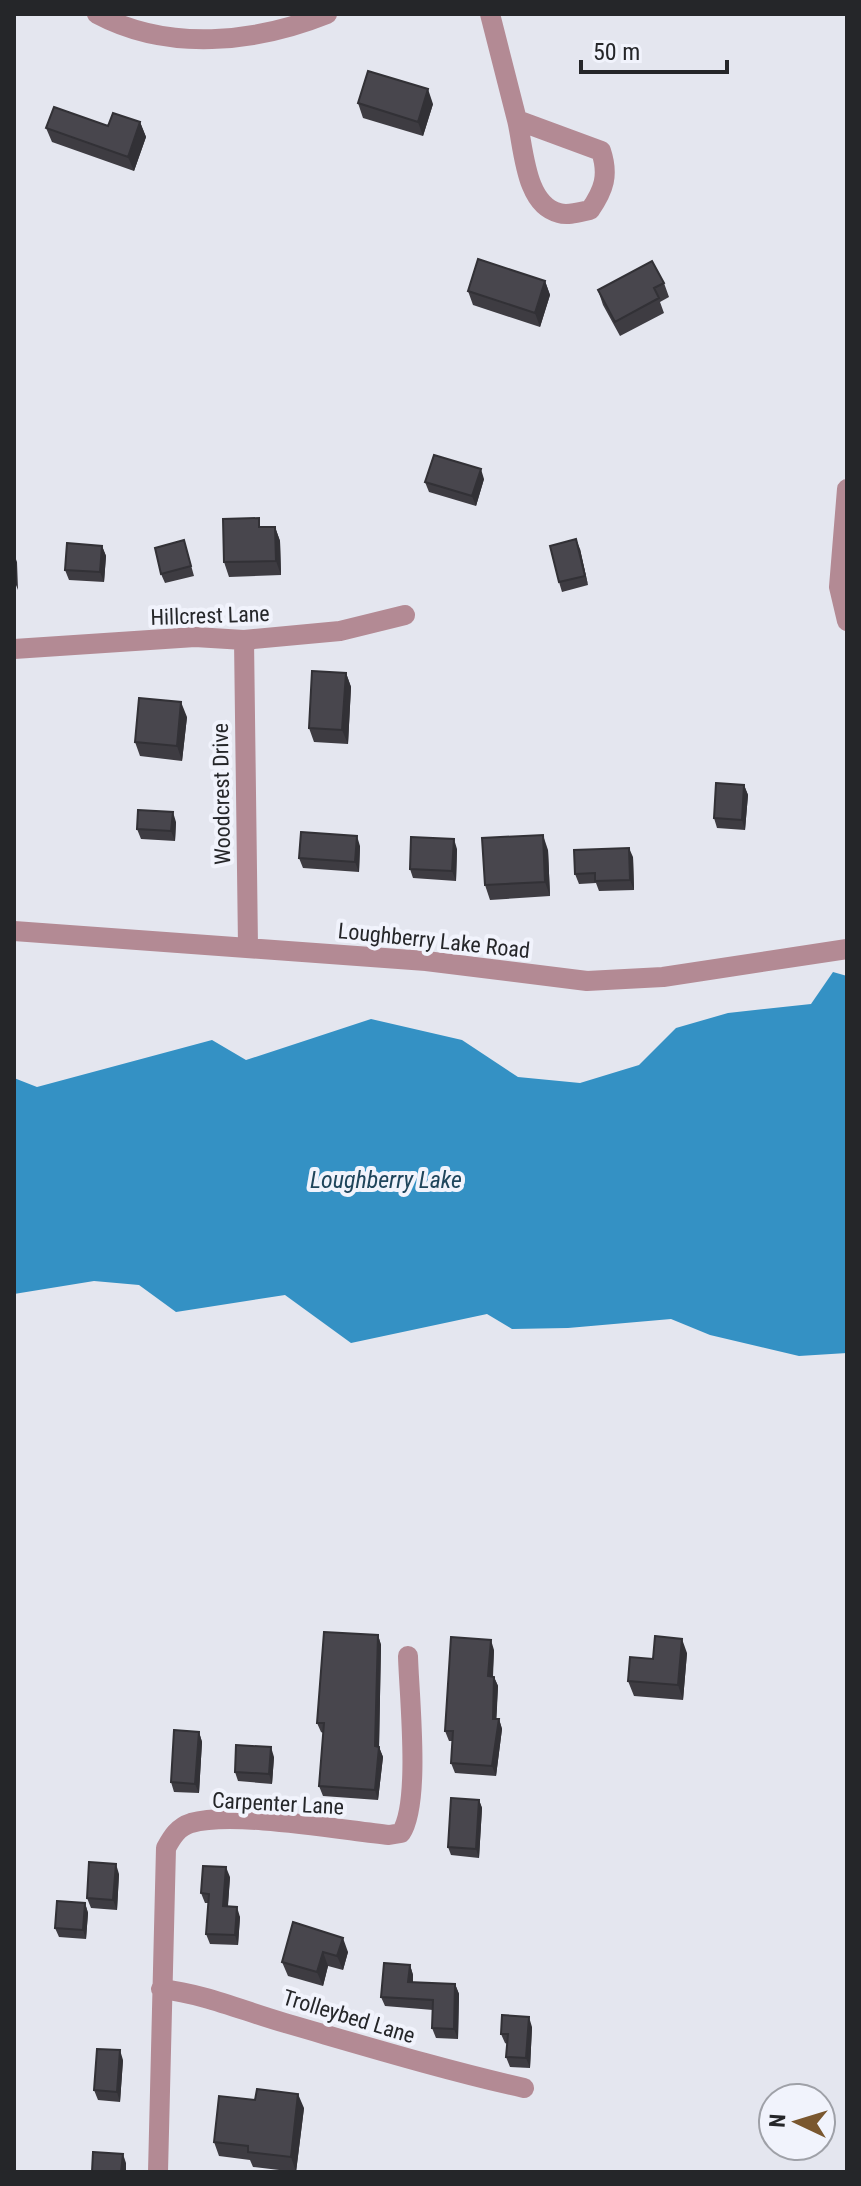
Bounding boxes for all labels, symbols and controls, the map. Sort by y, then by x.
scale bar [581,24,727,74]
text: 50 m [593,38,640,66]
street label: Hillcrest Lane [150,601,270,630]
street label: Woodcrest Drive [208,723,235,865]
street label: Loughberry Lake Road [337,918,531,963]
water label: Loughberry Lake [310,1166,462,1194]
street label: Carpenter Lane [211,1788,345,1819]
street label: Trolleybed Lane [280,1985,418,2048]
north arrow [757,2082,837,2162]
text: N [765,2113,790,2128]

